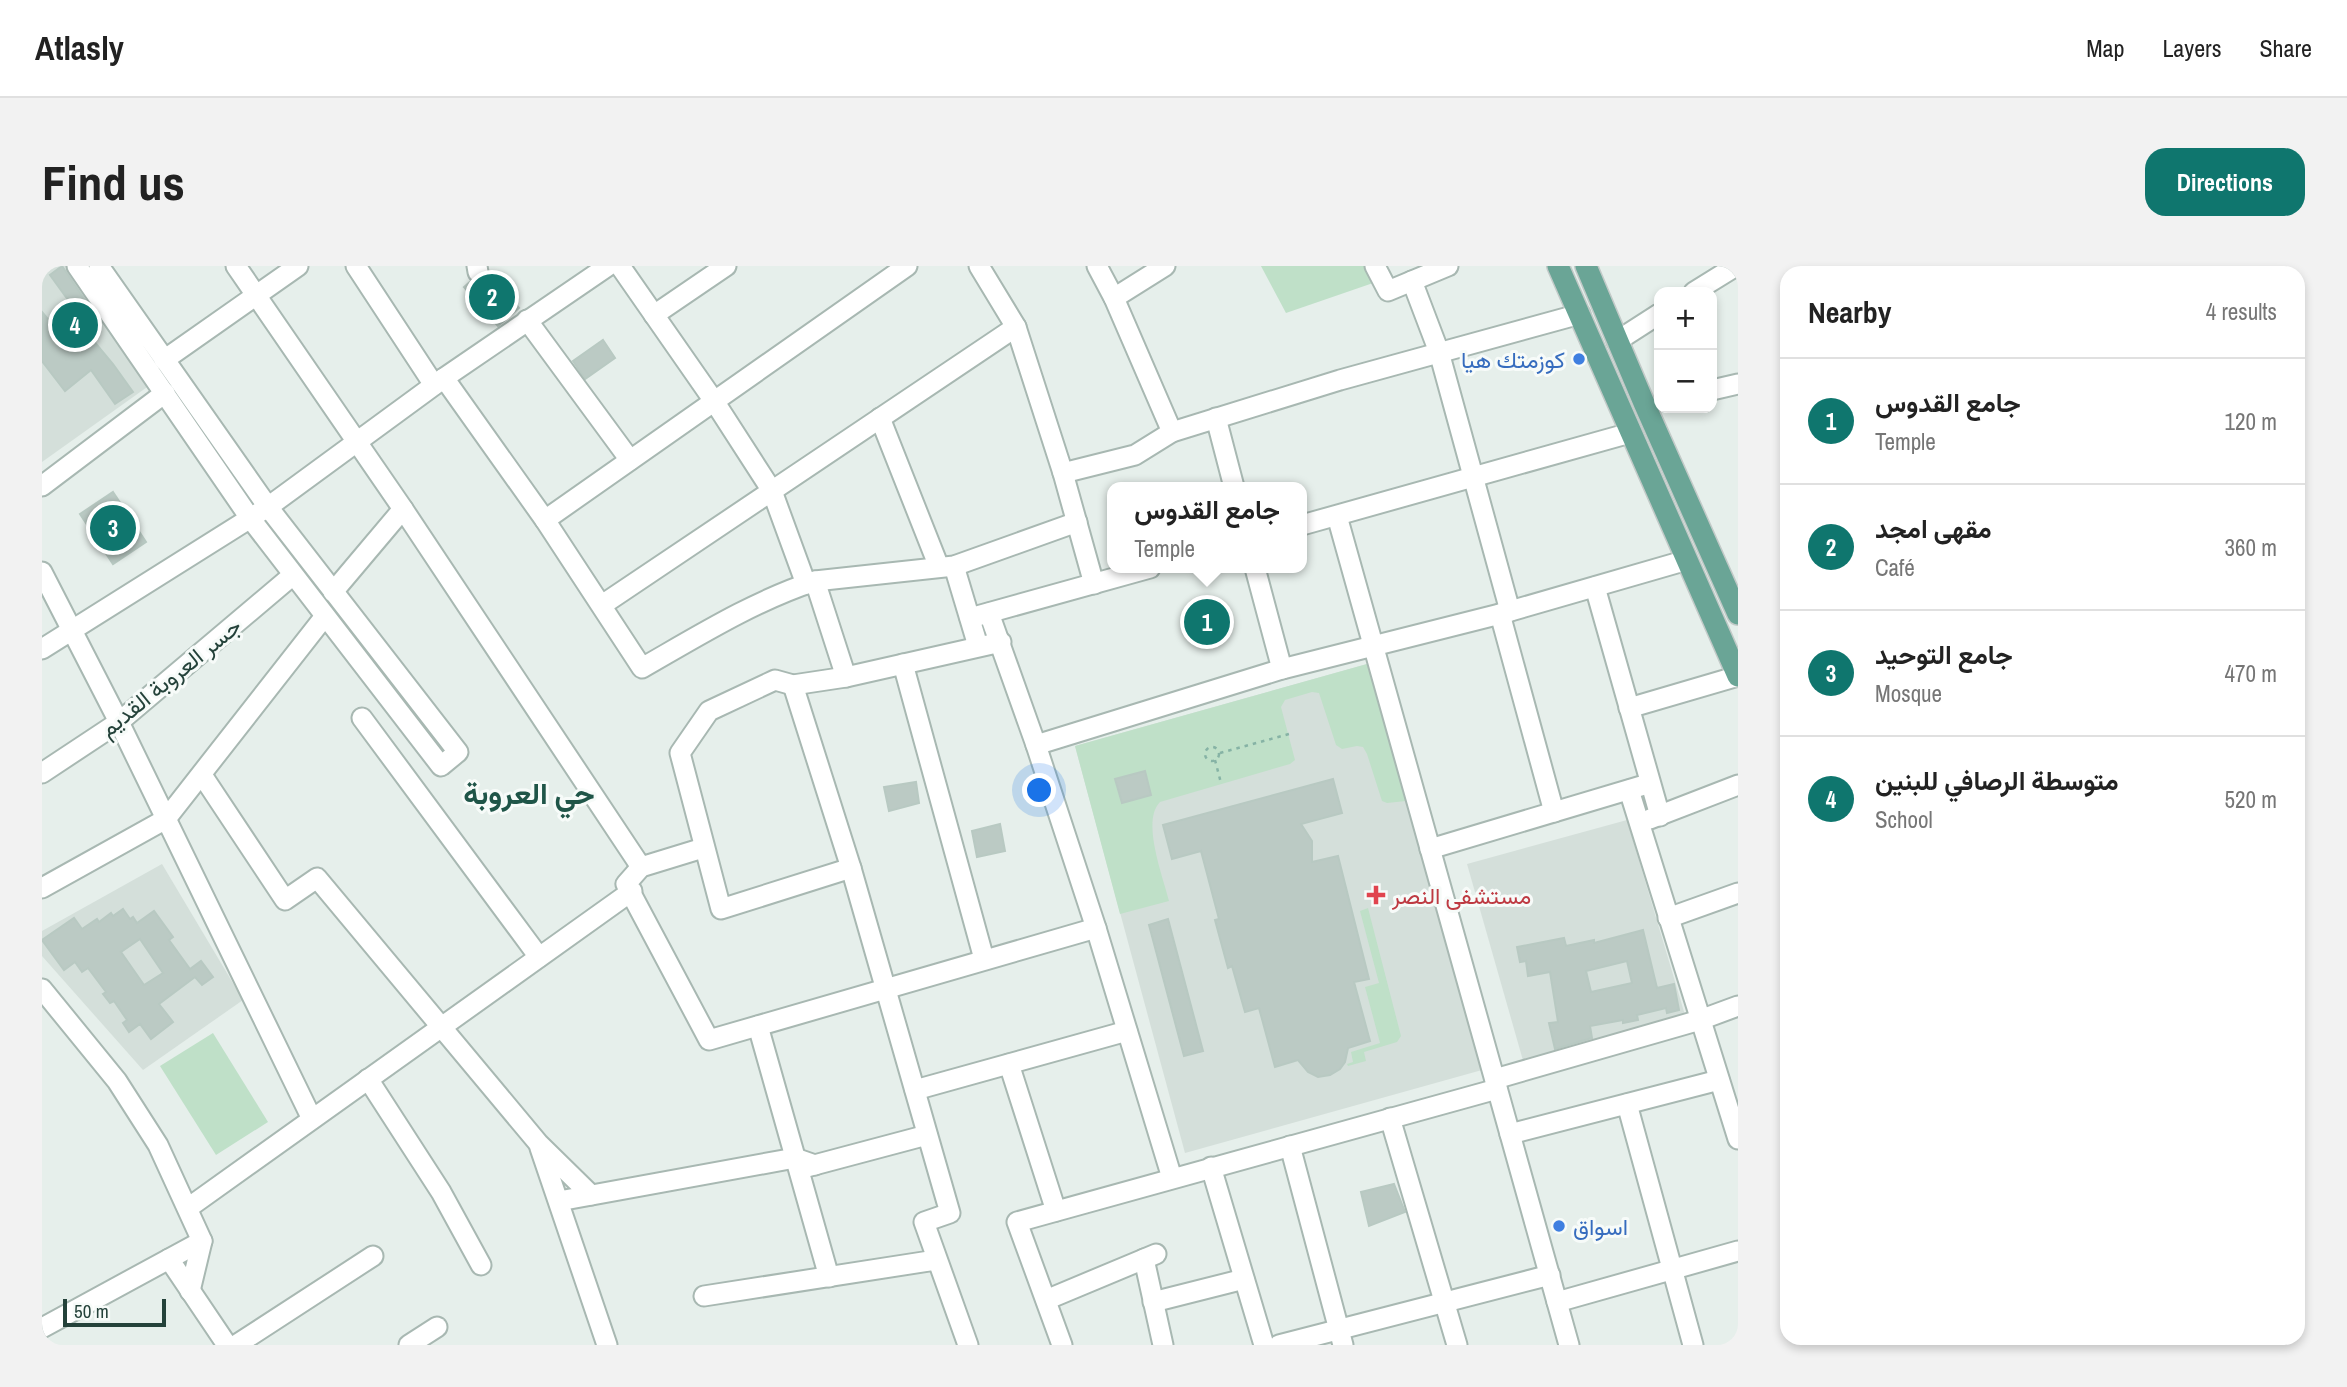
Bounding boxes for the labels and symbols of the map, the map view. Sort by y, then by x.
pin: 2 [469,271,515,323]
pin: 4 [52,299,98,351]
place label: كوزمتك هيا [1461,344,1565,375]
marker: كوزمتك هيا [1571,351,1587,367]
pin: 3 [90,502,136,554]
pin: 1 [1184,596,1230,648]
street label: جسر العروبة القديم [93,610,247,744]
district label: حي العروبة [463,773,595,819]
your location [1022,773,1056,807]
place label: مستشفى النصر [1391,880,1531,911]
marker: مستشفى النصر [1366,885,1386,905]
place label: اسواق [1573,1211,1628,1242]
marker: اسواق [1551,1218,1567,1234]
scale bar [63,1296,166,1328]

